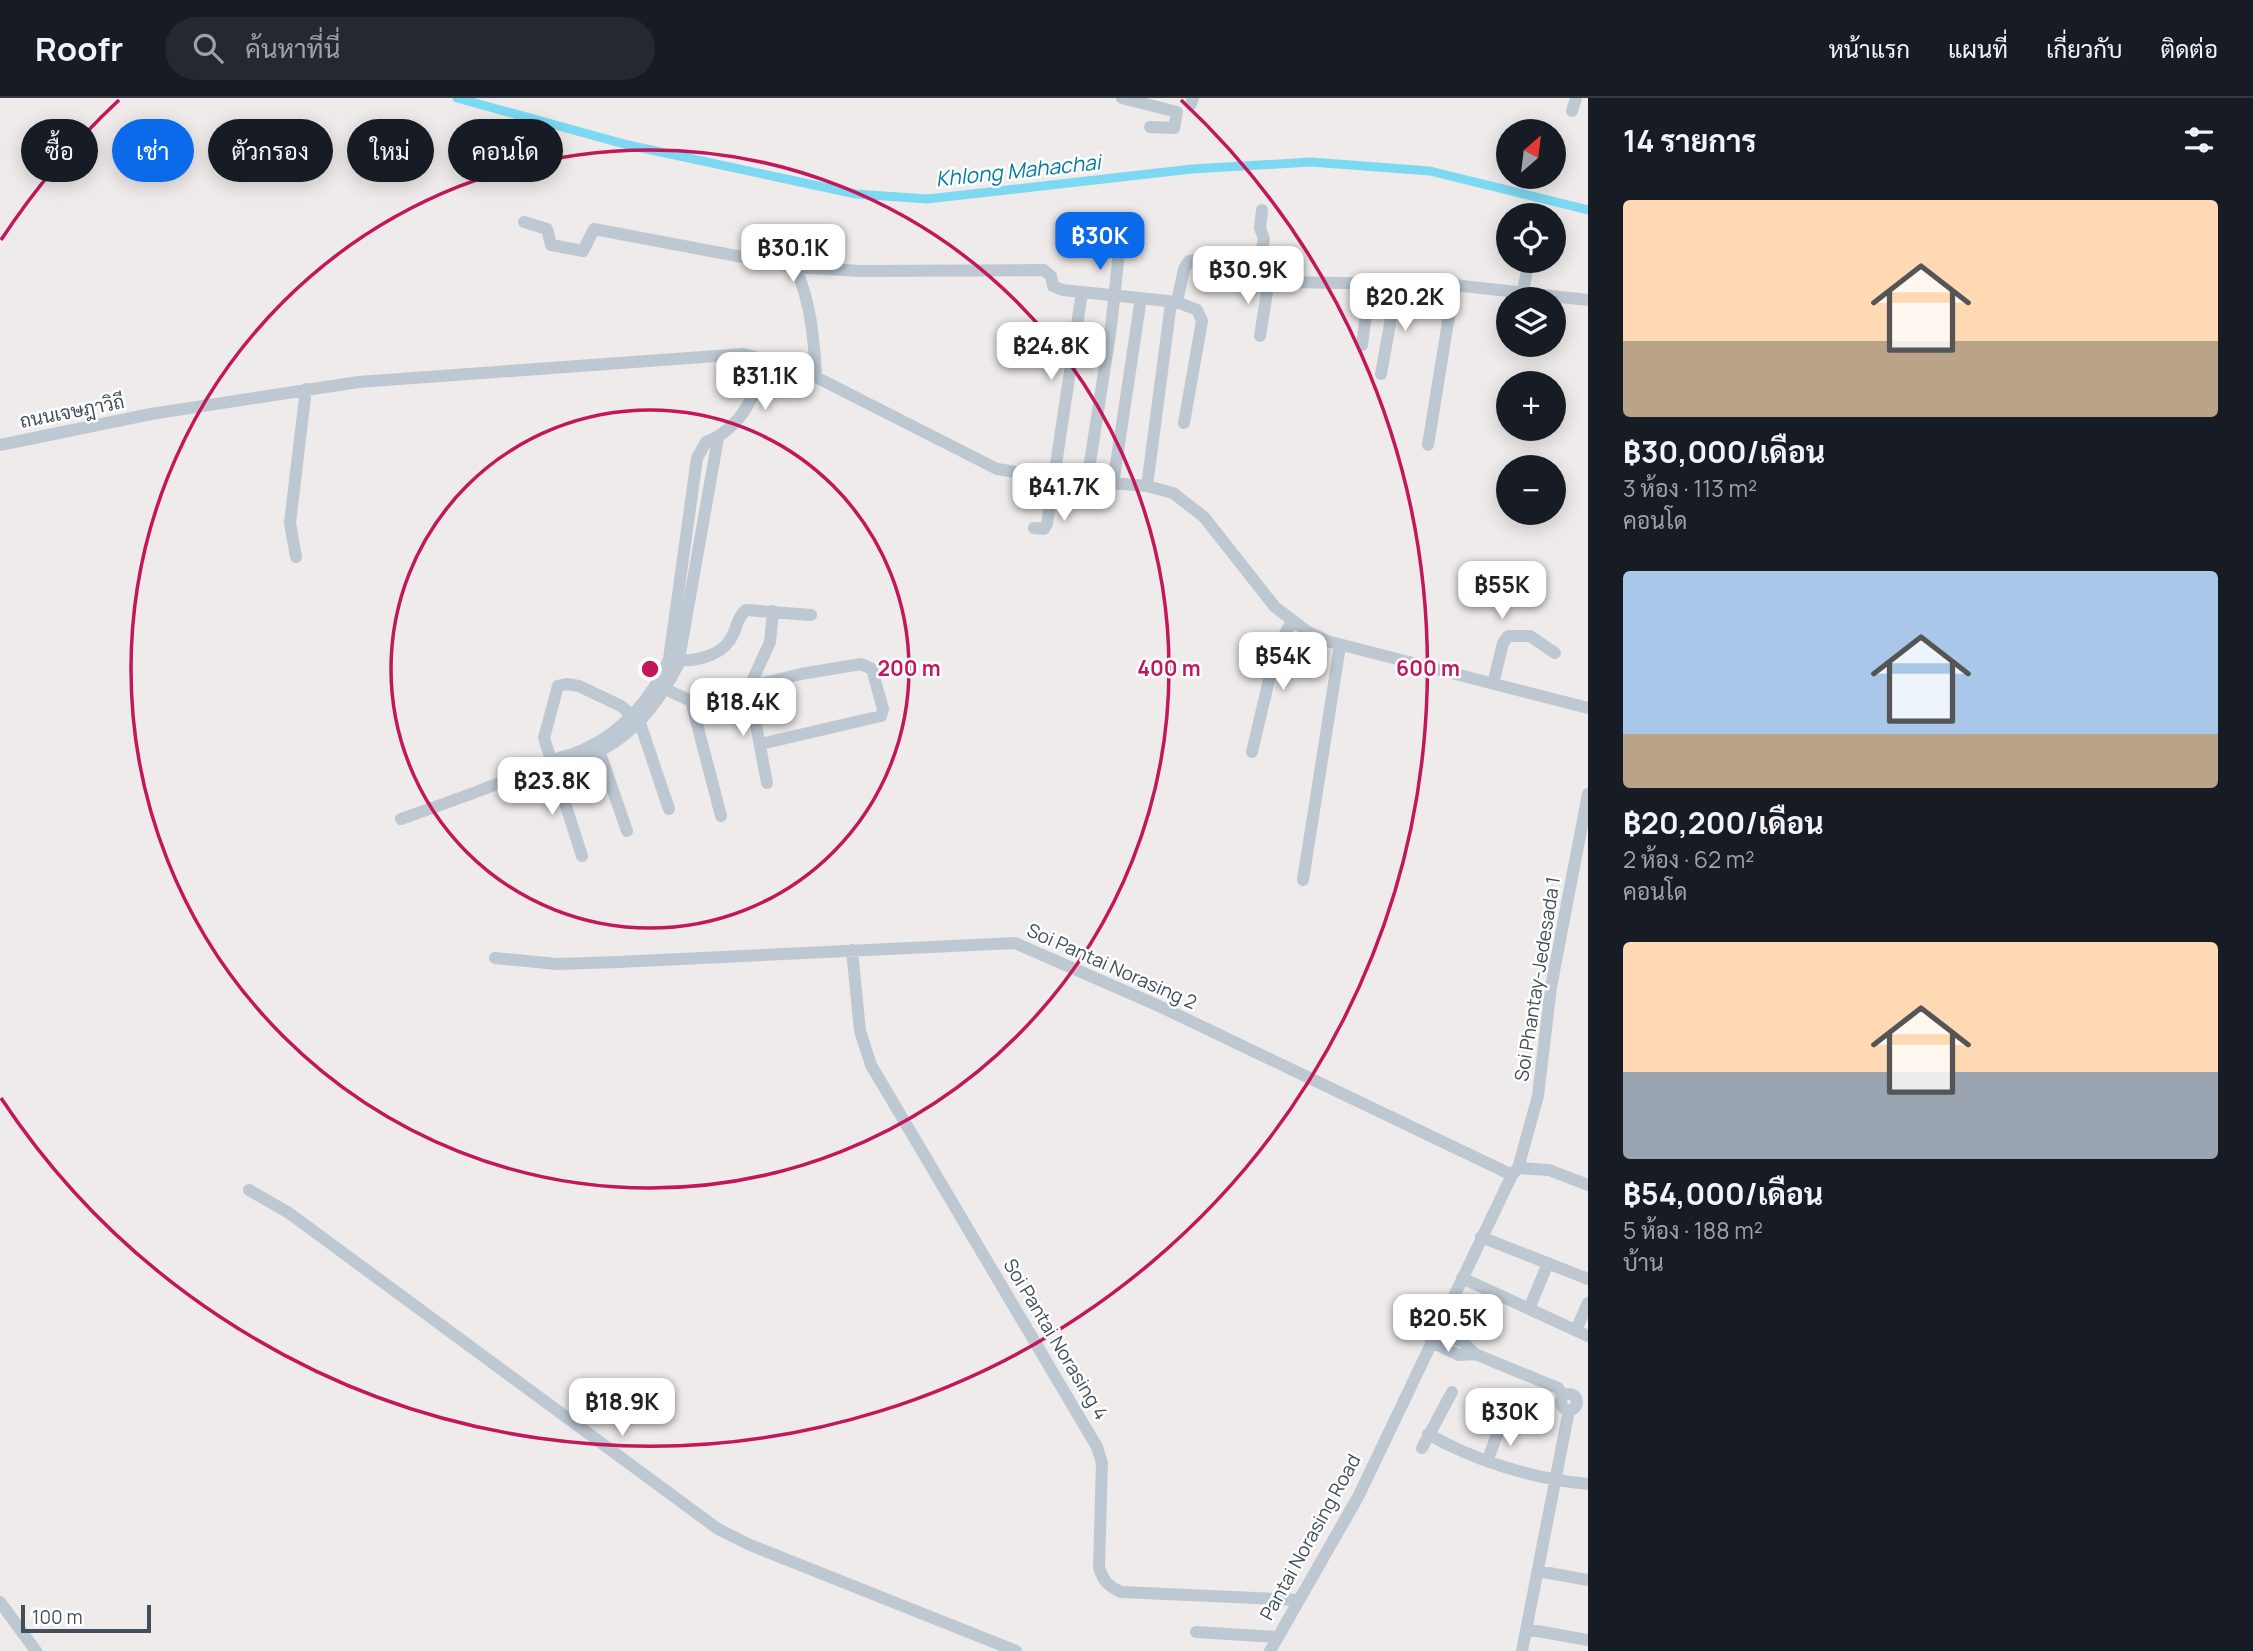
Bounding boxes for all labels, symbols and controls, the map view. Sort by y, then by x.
search box [165,17,655,80]
text: Roofr [35,26,123,71]
icon: search [189,29,227,67]
text: ค้นหาที่นี่ [245,30,340,66]
text: หน้าแรก [1829,32,1910,65]
text: แผนที่ [1948,32,2008,65]
text: เกี่ยวกับ [2046,32,2123,65]
text: ติดต่อ [2161,32,2218,65]
chip: ซื้อ [21,119,98,182]
chip: เช่า [112,119,194,182]
chip: ตัวกรอง [208,119,333,182]
chip: ใหม่ [347,119,434,182]
chip: คอนโด [448,119,563,182]
north arrow [1496,119,1566,189]
map controls [1496,119,1566,525]
text: 14 รายการ [1623,120,1756,161]
icon: filters [2180,121,2218,159]
water label: Khlong Mahachai [934,147,1105,193]
button: locate [1496,203,1566,273]
pin: ฿30K [1059,212,1141,272]
text: ฿30K [1071,219,1129,251]
pin: ฿30.1K [736,225,850,284]
text: ฿30.1K [757,231,829,263]
icon: home [1858,245,1984,371]
pin: ฿30.9K [1191,246,1305,306]
text: ฿30.9K [1209,253,1287,285]
pin: ฿20.2K [1348,274,1462,333]
text: ฿20.2K [1366,280,1444,312]
button: layers [1496,287,1566,357]
pin: ฿24.8K [994,322,1108,382]
text: ฿24.8K [1013,329,1089,361]
pin: ฿31.1K [708,352,822,412]
text: ฿31.1K [732,359,798,391]
button: + [1496,371,1566,441]
street label: ถนนเจษฎาวิถี [17,388,127,434]
text: ฿30,000/เดือน [1623,431,1825,472]
button: − [1496,455,1566,525]
pin: ฿41.7K [1007,464,1121,523]
text: ฿41.7K [1028,470,1100,502]
text: 3 ห้อง · 113 m² [1623,472,1757,504]
text: คอนโด [1623,504,1687,536]
pin: ฿55K [1461,561,1543,621]
text: ฿55K [1474,568,1530,600]
icon: home [1858,616,1984,742]
pin: ฿54K [1242,632,1324,692]
text: ฿54K [1255,639,1311,671]
text: 200 m [877,654,941,682]
text: 400 m [1137,654,1201,682]
text: 600 m [1396,654,1460,682]
centre of rings [638,657,662,681]
pin: ฿18.4K [686,678,800,738]
text: ฿18.4K [706,685,780,717]
pin: ฿23.8K [495,758,609,817]
text: ฿23.8K [514,764,590,796]
text: ฿20,200/เดือน [1623,802,1824,843]
text: 2 ห้อง · 62 m² [1623,843,1754,875]
street label: Soi Phantay-Jedesada 1 [1508,875,1566,1083]
text: คอนโด [1623,875,1687,907]
street label: Soi Pantai Norasing 2 [1023,917,1201,1015]
icon: home [1858,987,1984,1113]
text: ฿54,000/เดือน [1623,1173,1823,1214]
text: 5 ห้อง · 188 m² [1623,1214,1763,1246]
text: บ้าน [1623,1246,1664,1278]
street label: Soi Pantai Norasing 4 [998,1254,1114,1424]
pin: ฿20.5K [1391,1294,1505,1354]
text: ฿20.5K [1409,1301,1487,1333]
pin: ฿18.9K [565,1378,679,1438]
text: ฿18.9K [585,1385,659,1417]
pin: ฿30K [1469,1388,1551,1448]
text: ฿30K [1481,1395,1539,1427]
street label: Pantai Norasing Road [1253,1449,1367,1625]
scale bar [21,1602,150,1634]
text: 100 m [32,1604,83,1630]

